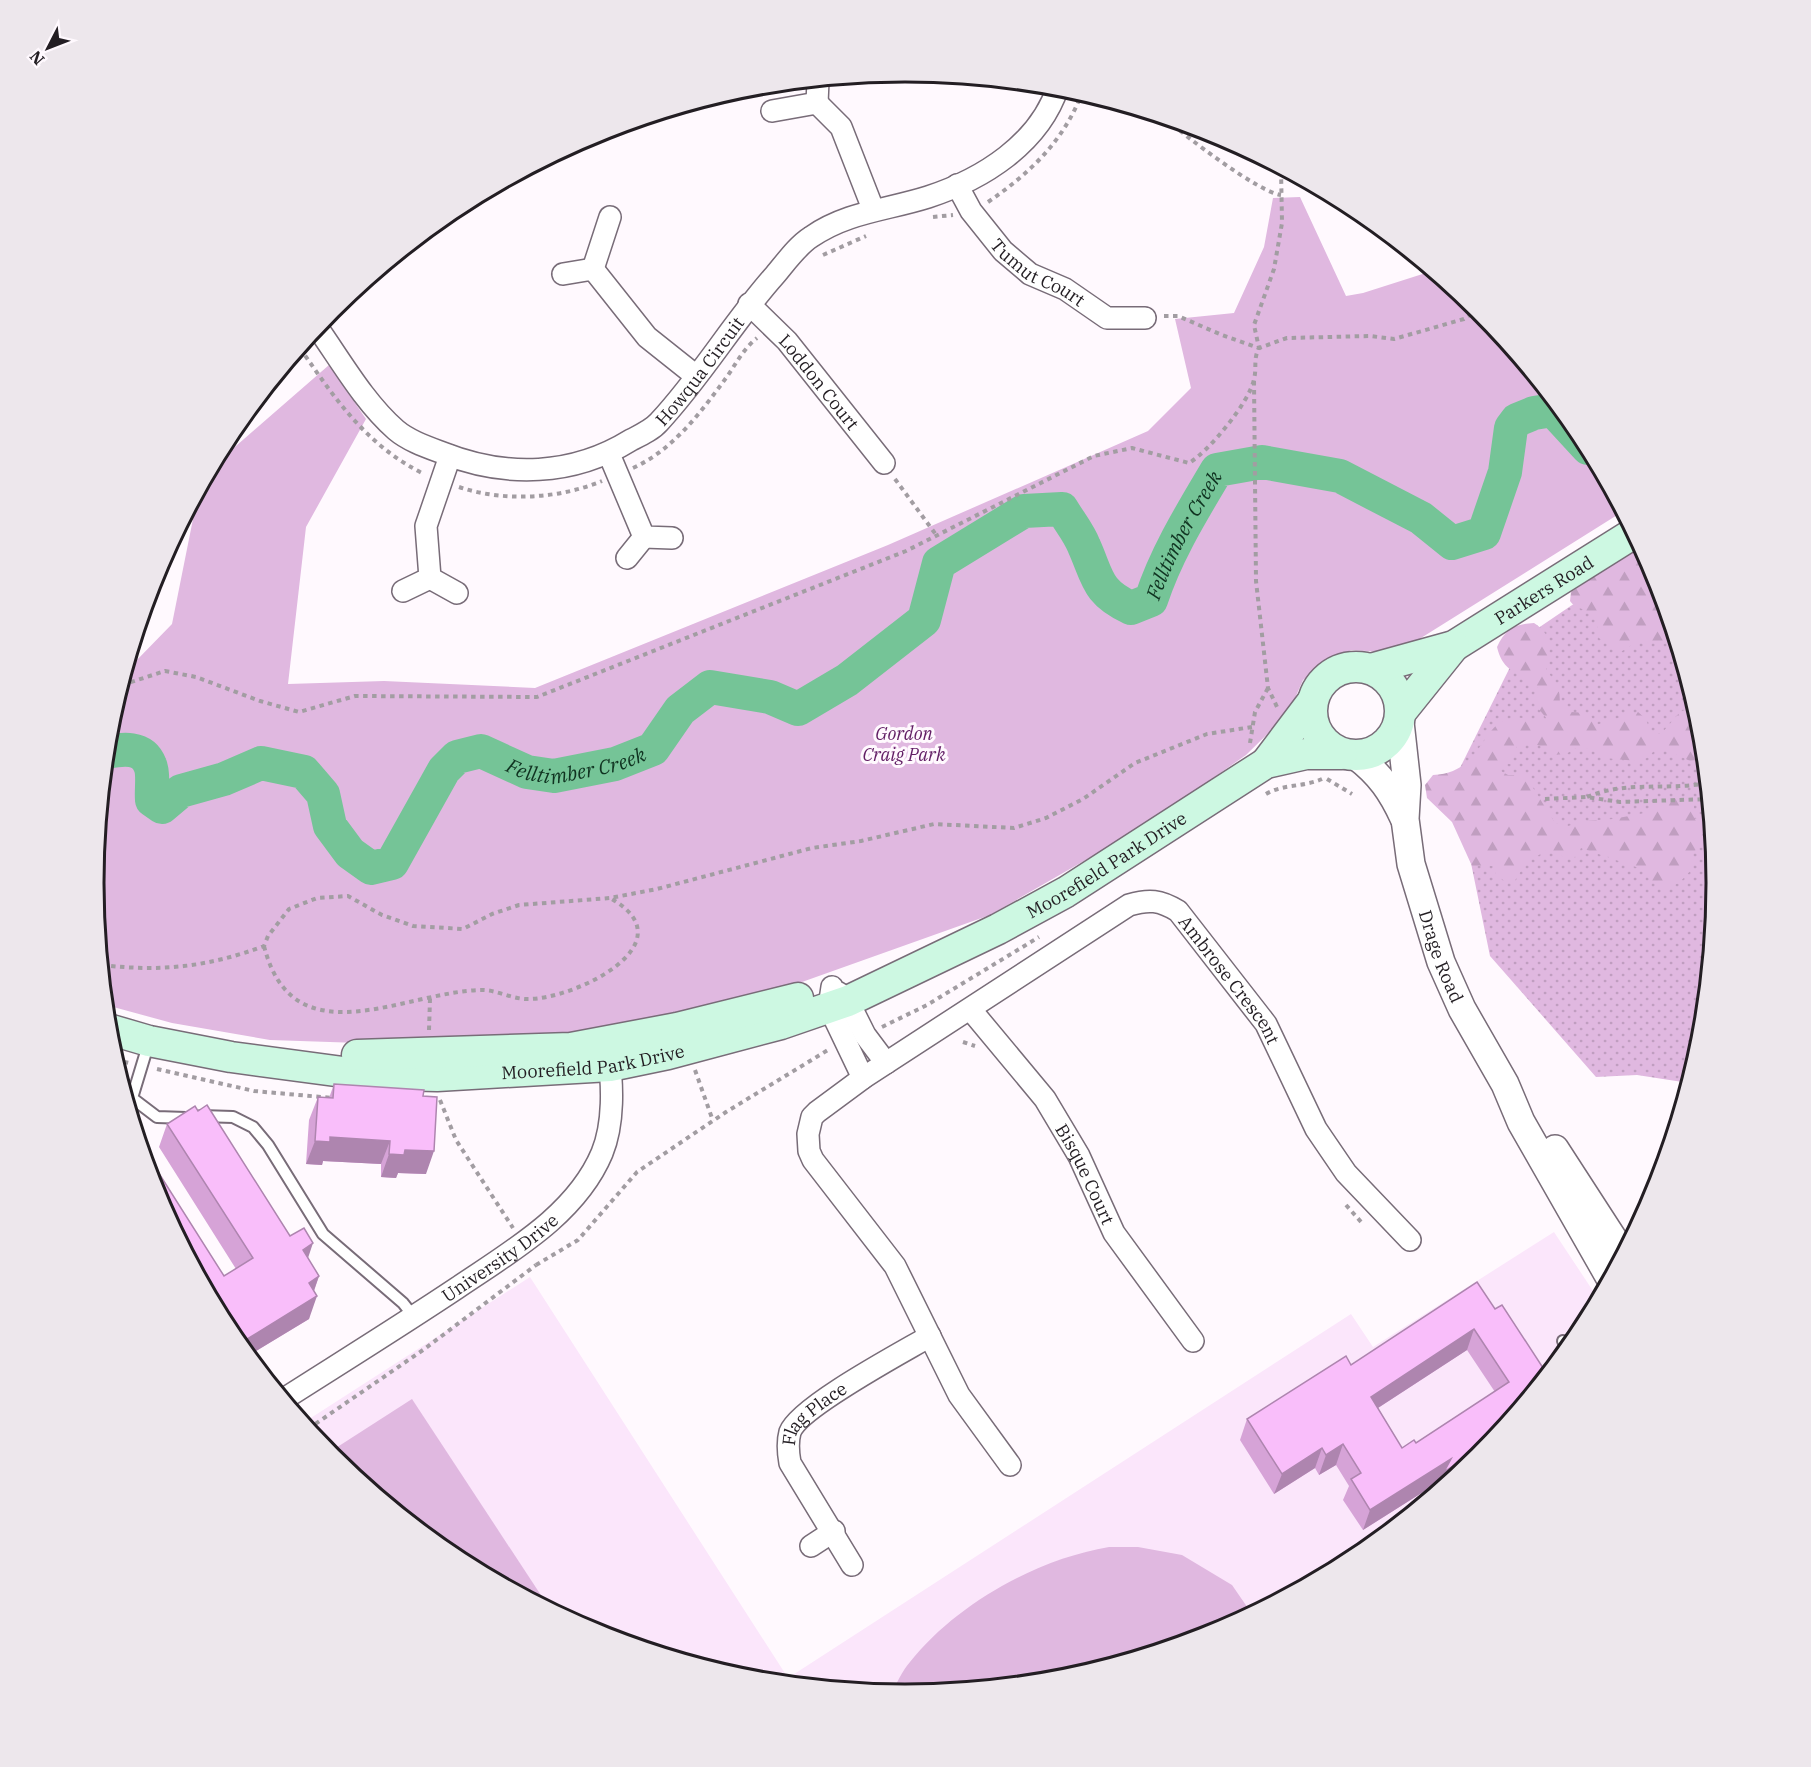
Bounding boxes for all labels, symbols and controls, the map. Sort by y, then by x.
north arrow [18,18,78,78]
text: N [25,47,49,69]
street label: Tumut Court [986,234,1090,311]
street label: Howqua Circuit [650,312,749,430]
street label: Loddon Court [775,328,864,434]
water label: Felltimber Creek [1138,465,1228,604]
street label: Parkers Road [1490,550,1598,629]
park label: Gordon Craig Park [862,722,946,766]
water label: Felltimber Creek [502,740,650,790]
street label: Moorefield Park Drive [1022,806,1190,923]
street label: Drage Road [1414,907,1469,1006]
street label: Ambrose Crescent [1174,910,1285,1048]
street label: Moorefield Park Drive [501,1039,687,1084]
street label: Bisque Court [1051,1119,1120,1228]
street label: University Drive [437,1208,563,1307]
street label: Flag Place [776,1376,851,1447]

